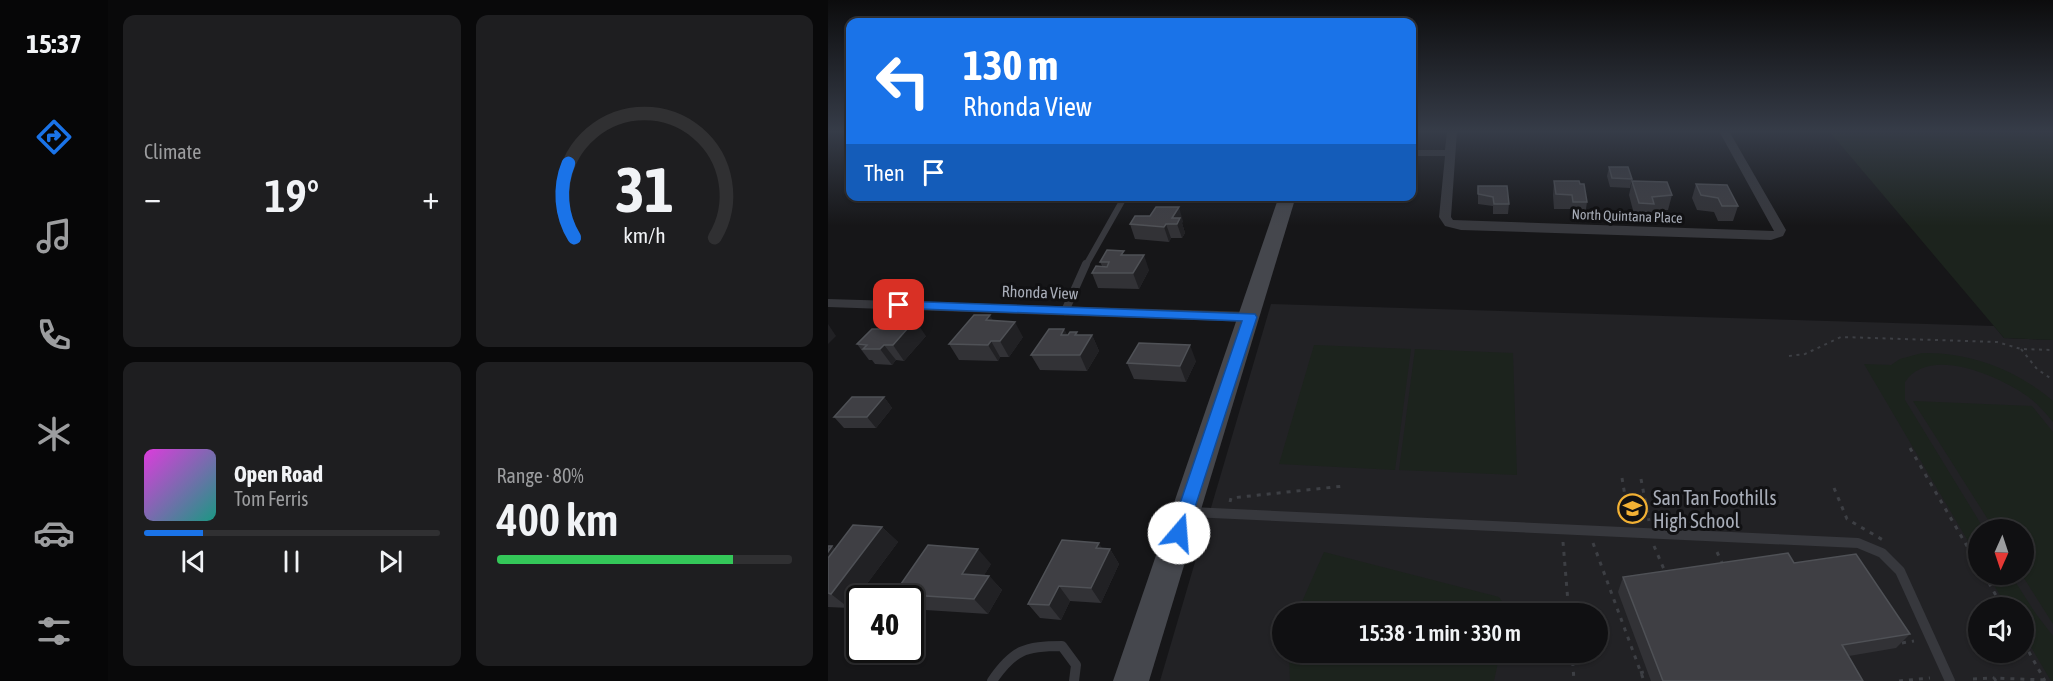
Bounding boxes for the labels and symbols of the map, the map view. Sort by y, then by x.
street label: North Quintana Place [1571,206,1683,226]
pin [873,279,924,330]
street label: Rhonda View [1001,282,1079,302]
place label: San Tan Foothills High School [1653,486,1776,532]
school or university icon: San Tan Foothills High School [1616,493,1648,525]
position arrow [1147,501,1211,565]
north arrow [1968,519,2034,585]
speed limit sign: 40 [846,585,924,663]

